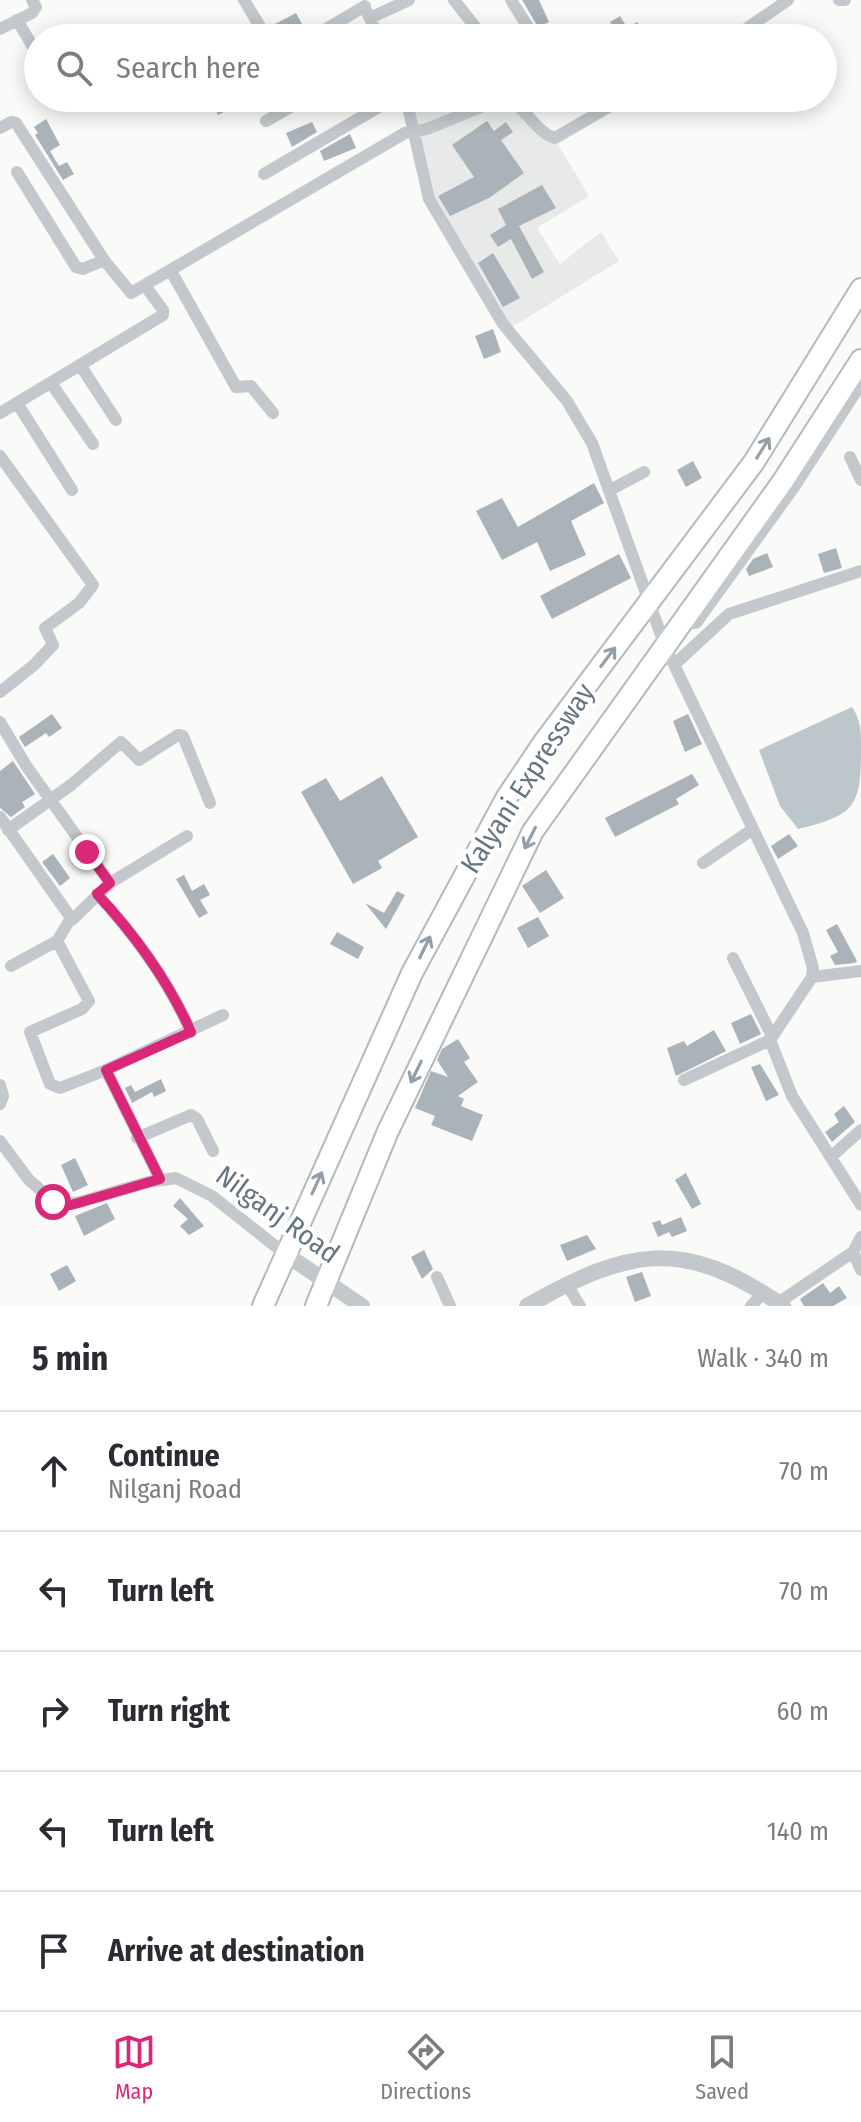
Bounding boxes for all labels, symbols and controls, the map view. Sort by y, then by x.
search box [24,24,837,112]
icon: search [52,46,96,90]
text: Search here [116,50,261,86]
one-way arrow [755,437,771,460]
one-way arrow [600,647,617,668]
street label: Kalyani Expressway [454,677,601,879]
one-way arrow [521,826,537,850]
route end [69,834,105,870]
one-way arrow [418,936,433,960]
one-way arrow [408,1060,423,1084]
street label: Nilganj Road [210,1159,346,1270]
one-way arrow [310,1172,325,1196]
route start [35,1184,71,1220]
text: 5 min [32,1338,108,1379]
text: Walk · 340 m [697,1343,829,1374]
text: Continue [108,1438,220,1474]
icon: ahead [32,1449,76,1493]
text: 70 m [779,1456,829,1487]
text: Nilganj Road [108,1474,242,1505]
icon: left [32,1569,76,1613]
text: Turn left [108,1573,214,1609]
text: 70 m [779,1576,829,1607]
icon: right [32,1689,76,1733]
text: Turn right [108,1693,230,1729]
text: 60 m [776,1696,829,1727]
icon: left [32,1809,76,1853]
text: Turn left [108,1813,214,1849]
text: 140 m [767,1816,829,1847]
icon: arrive [32,1929,76,1973]
text: Arrive at destination [108,1933,365,1969]
tab: Map [112,2030,156,2105]
tab: Directions [380,2030,471,2105]
tab: Saved [695,2030,749,2105]

